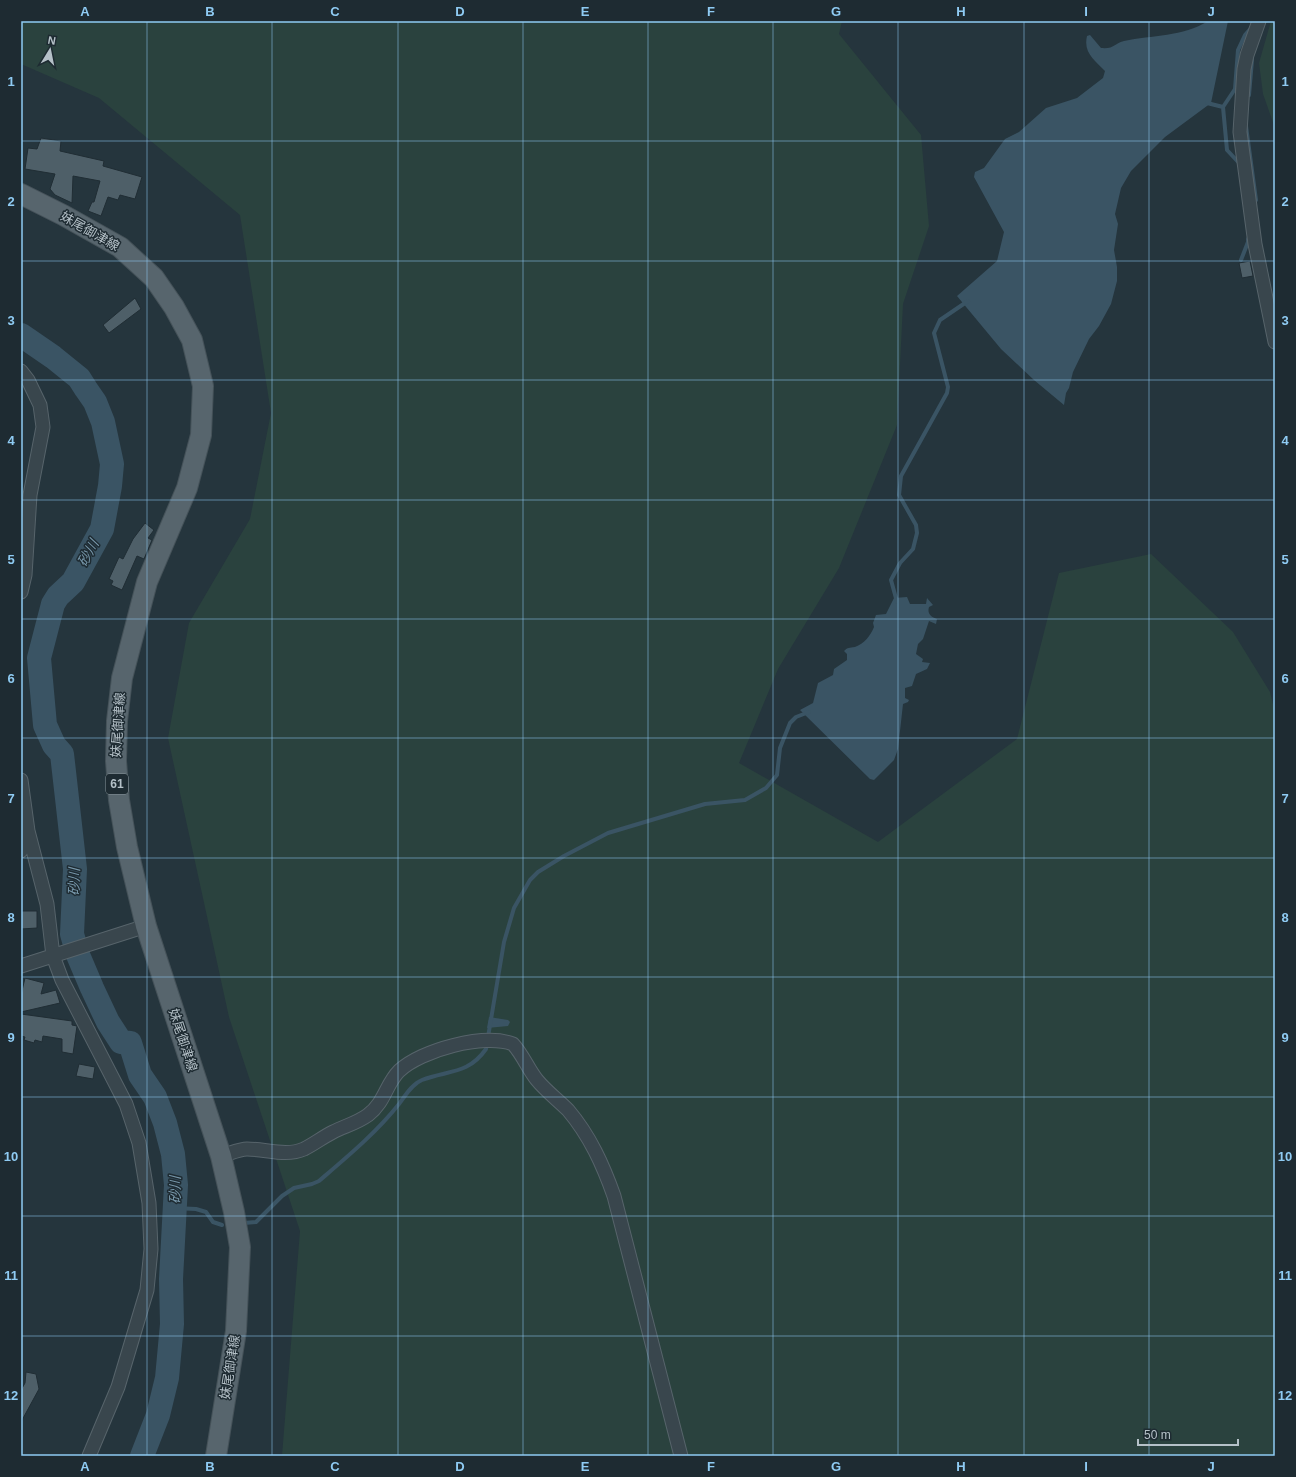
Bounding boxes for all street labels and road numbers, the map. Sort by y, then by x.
street label: 妹尾御津線 [58,208,122,254]
street label: 妹尾御津線 [108,692,128,758]
road number: 61 [106,774,128,794]
street label: 妹尾御津線 [166,1007,200,1073]
street label: 妹尾御津線 [218,1334,242,1400]

